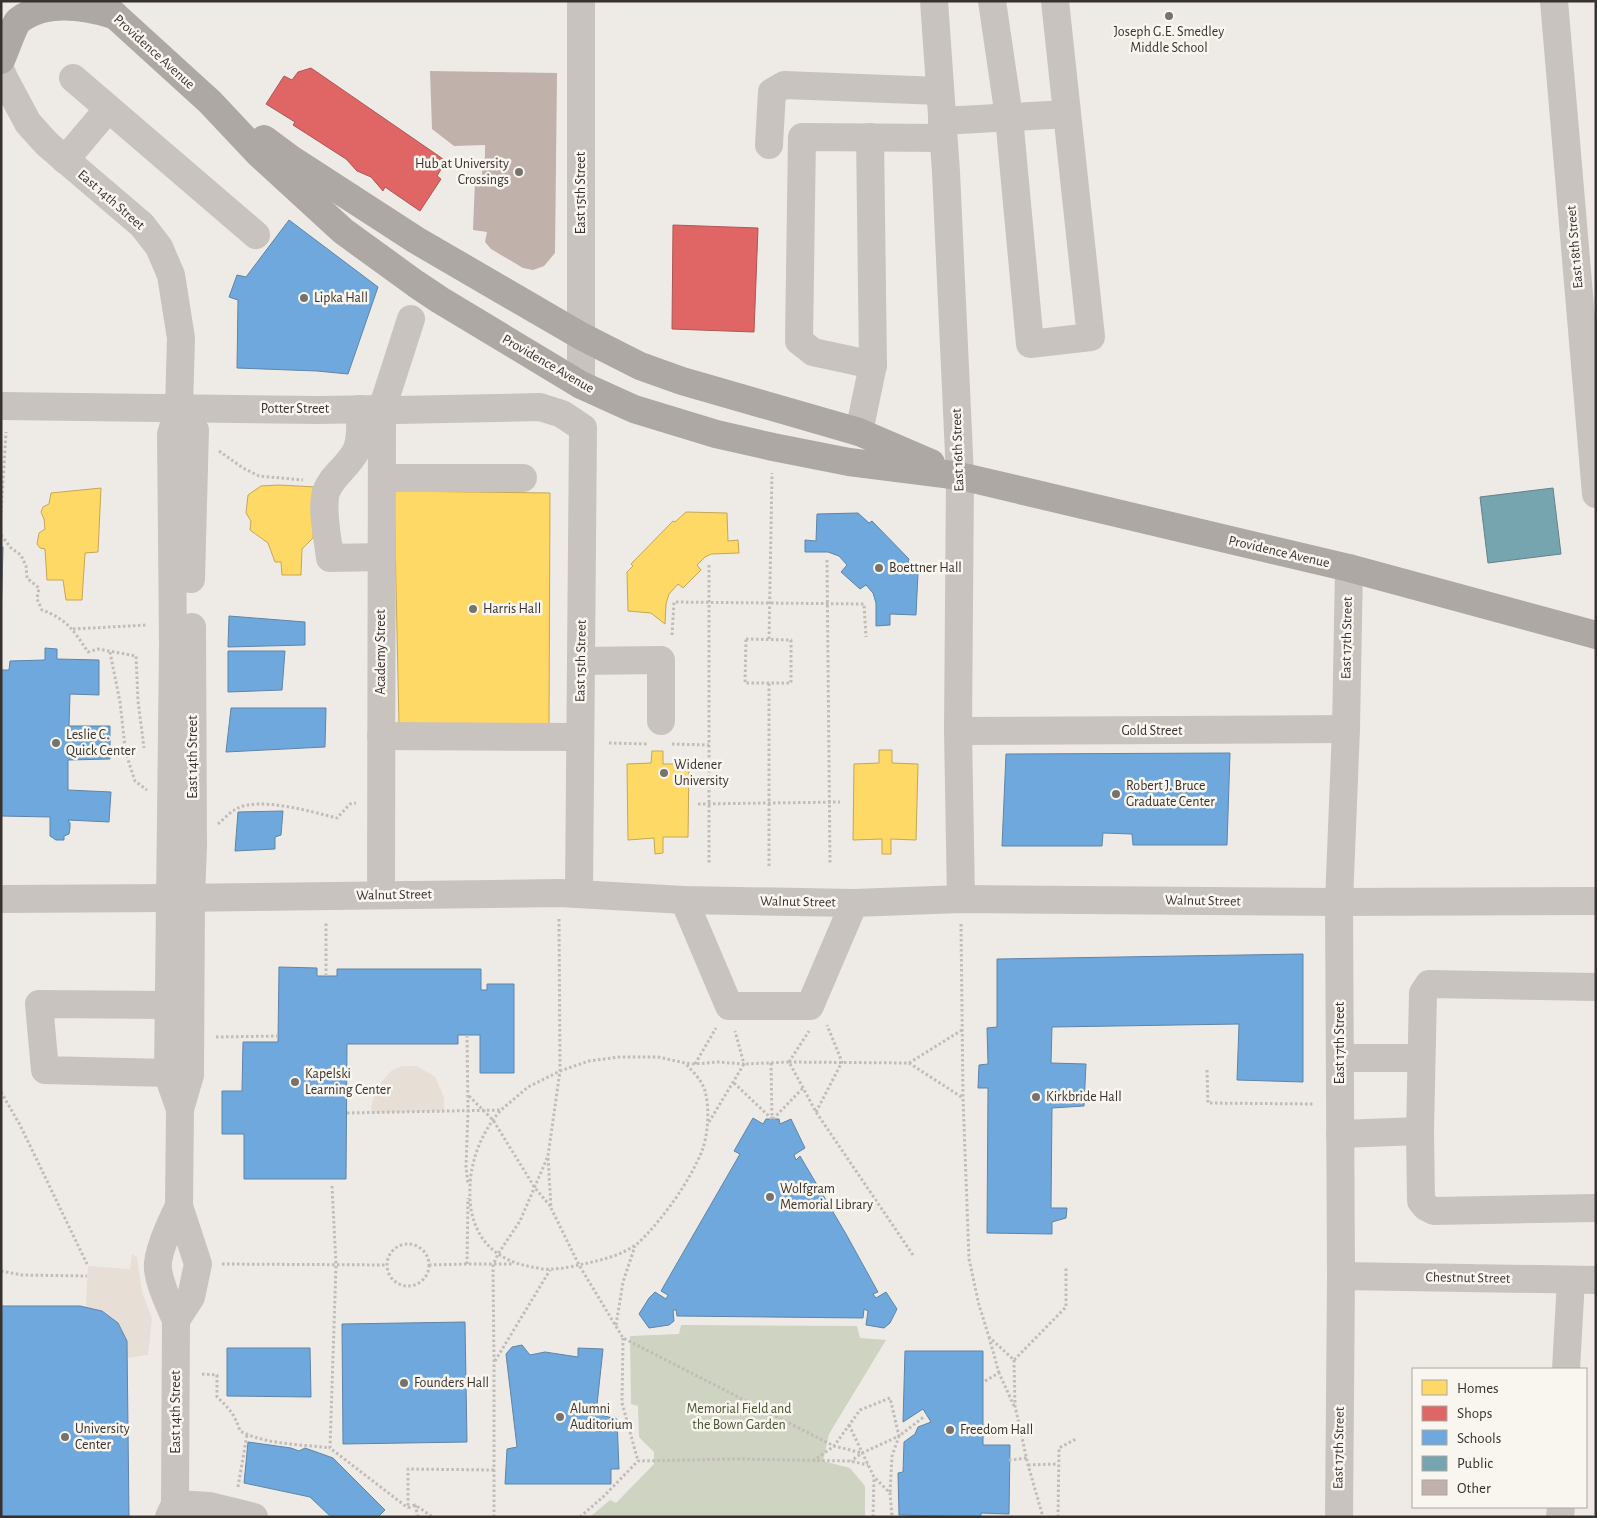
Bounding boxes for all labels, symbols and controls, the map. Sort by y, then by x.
marker: Joseph G.E. Smedley Middle School [1163,10,1175,22]
street label: Providence Avenue [111,12,197,92]
place label: Joseph G.E. Smedley Middle School [1114,25,1224,55]
street label: East 15th Street [574,151,588,234]
place label: Hub at University Crossings [415,157,509,187]
marker: Hub at University Crossings [513,166,525,178]
street label: East 14th Street [75,167,147,233]
street label: East 18th Street [1564,204,1586,289]
place label: Lipka Hall [314,291,368,305]
marker: Lipka Hall [298,292,310,304]
street label: Providence Avenue [500,332,596,396]
street label: Potter Street [261,402,330,416]
street label: East 16th Street [950,408,966,492]
street label: Providence Avenue [1227,534,1331,570]
place label: Boettner Hall [889,561,962,575]
marker: Boettner Hall [873,562,885,574]
street label: East 17th Street [1339,596,1355,679]
place label: Harris Hall [483,602,541,616]
marker: Harris Hall [467,603,479,615]
street label: Academy Street [374,609,388,695]
street label: East 15th Street [573,619,589,702]
street label: East 14th Street [186,715,200,799]
street label: Gold Street [1122,724,1183,738]
place label: Leslie C. Quick Center [66,728,136,758]
marker: Leslie C. Quick Center [50,737,62,749]
place label: Widener University [674,758,729,788]
marker: Widener University [658,767,670,779]
place label: Robert J. Bruce Graduate Center [1126,779,1215,809]
marker: Robert J. Bruce Graduate Center [1110,788,1122,800]
street label: Walnut Street [356,887,433,903]
street label: Walnut Street [1165,893,1242,909]
street label: Walnut Street [760,894,837,910]
street label: East 17th Street [1333,1001,1347,1084]
place label: Kapelski Learning Center [305,1067,391,1097]
marker: Kapelski Learning Center [289,1076,301,1088]
place label: Kirkbride Hall [1046,1090,1122,1104]
marker: Kirkbride Hall [1030,1091,1042,1103]
place label: Wolfgram Memorial Library [780,1182,873,1212]
marker: Wolfgram Memorial Library [764,1191,776,1203]
street label: Chestnut Street [1426,1270,1511,1286]
legend [1412,1368,1587,1508]
street label: East 14th Street [169,1370,183,1454]
place label: Founders Hall [414,1376,489,1390]
marker: Founders Hall [398,1377,410,1389]
text: Homes [1457,1381,1499,1396]
place label: Alumni Auditorium [570,1402,633,1432]
park label: Memorial Field and the Bown Garden [686,1402,792,1432]
street label: East 17th Street [1331,1406,1347,1489]
text: Shops [1457,1406,1492,1421]
marker: Alumni Auditorium [554,1411,566,1423]
place label: University Center [75,1422,130,1452]
place label: Freedom Hall [960,1423,1033,1437]
marker: Freedom Hall [944,1424,956,1436]
marker: University Center [59,1431,71,1443]
text: Schools [1457,1431,1501,1446]
text: Public [1457,1456,1493,1471]
text: Other [1457,1481,1491,1496]

